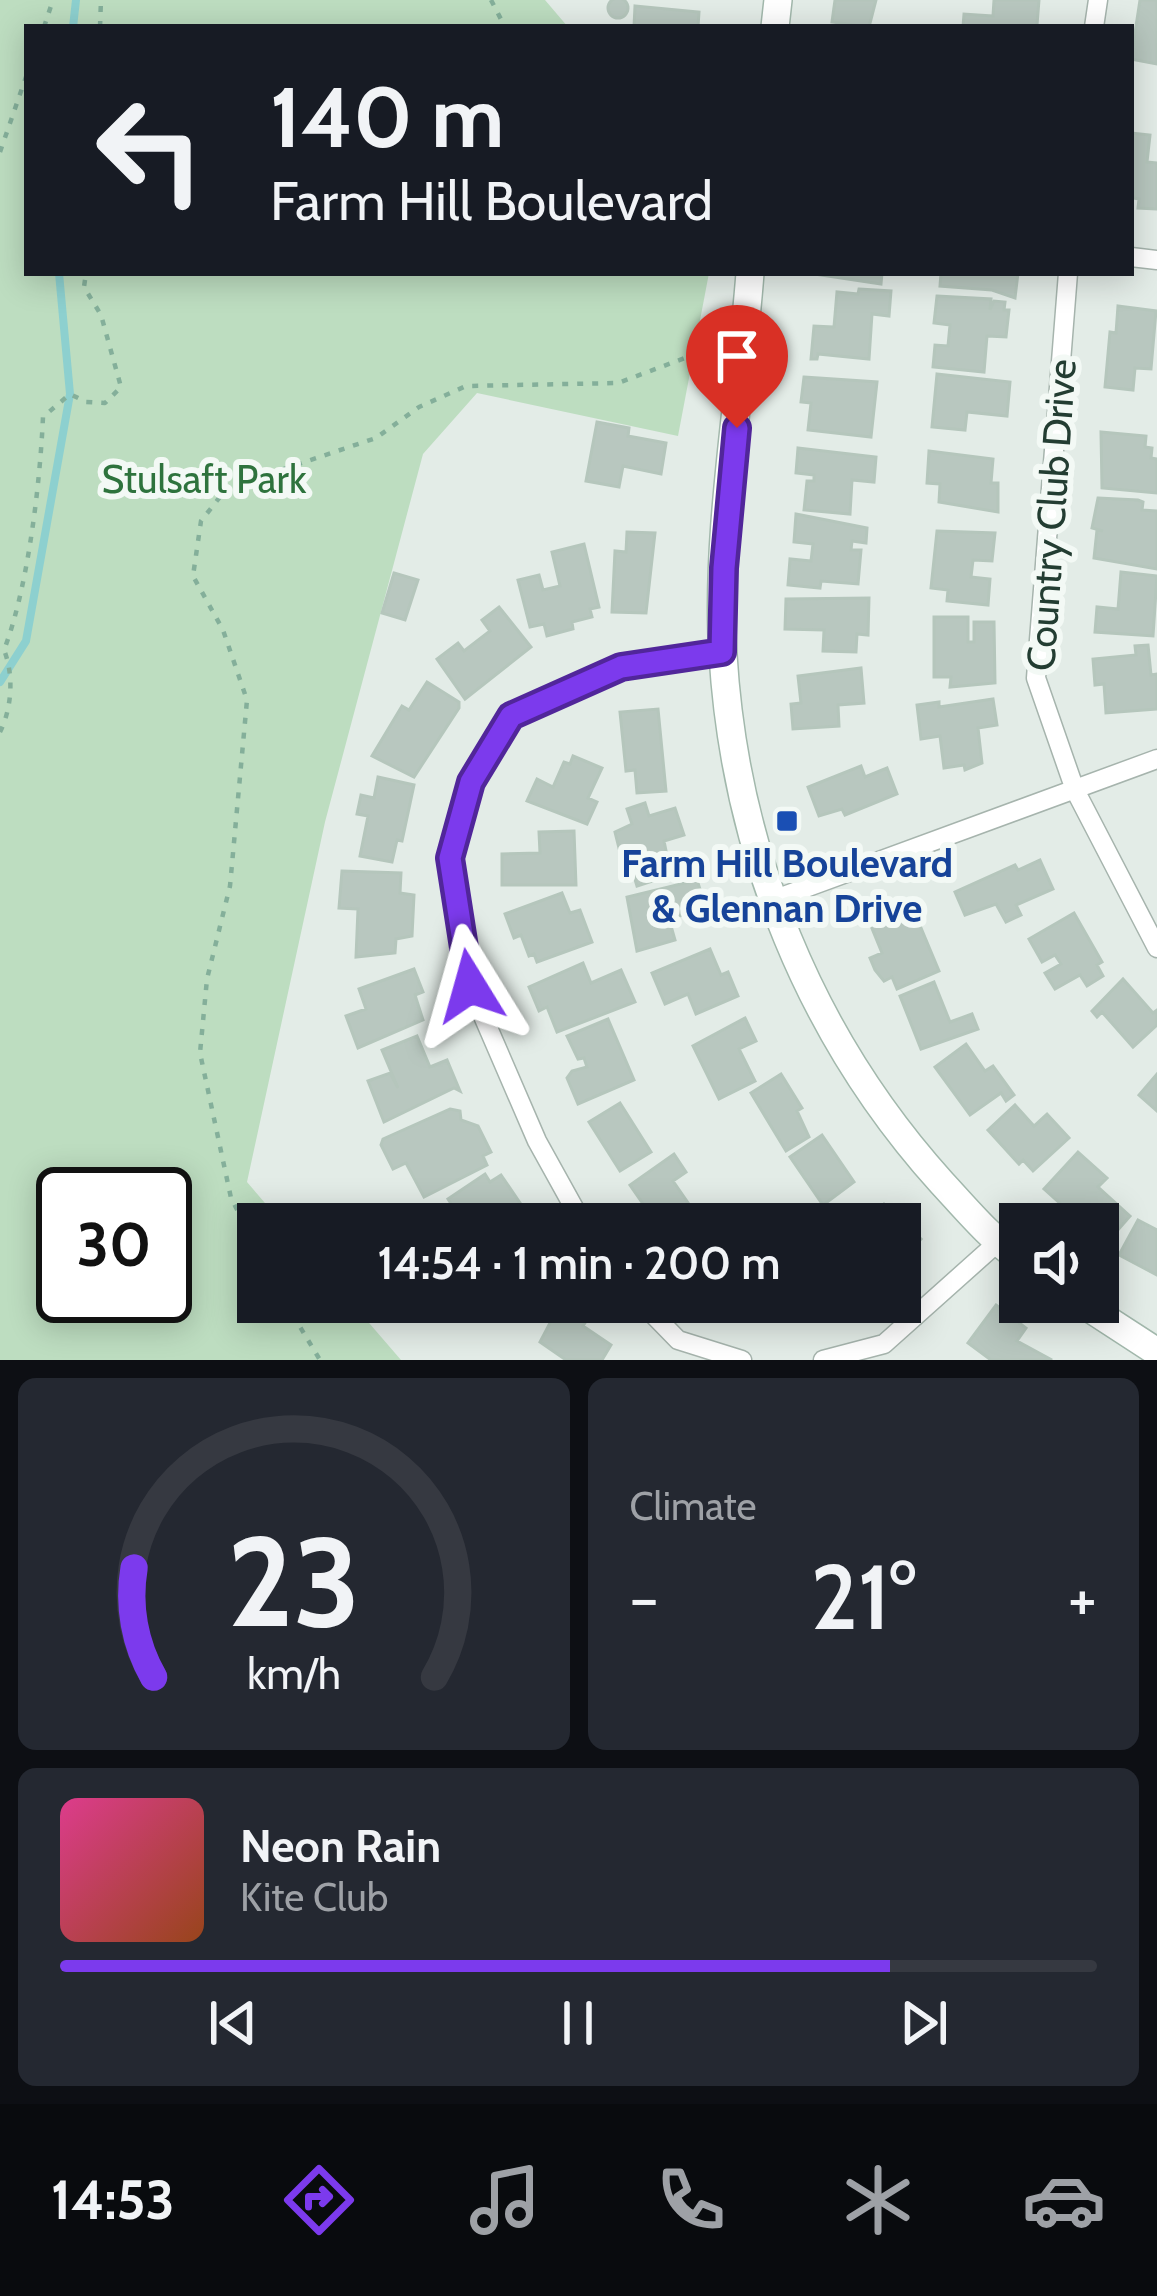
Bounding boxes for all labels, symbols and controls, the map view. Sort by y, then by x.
text: 140 m [270,66,504,168]
icon: left [72,72,228,228]
text: Farm Hill Boulevard [270,168,713,234]
pin [686,305,788,428]
icon: arrive [704,323,770,389]
street label: Country Club Drive [1016,358,1086,672]
park label: Stulsaft Park [102,455,307,503]
marker: Farm Hill Boulevard & Glennan Drive [774,808,800,834]
place label: Farm Hill Boulevard & Glennan Drive [621,839,953,932]
position arrow [407,923,533,1049]
speed limit sign: 30 [36,1167,192,1323]
map controls [999,1203,1119,1323]
button: sound [999,1203,1119,1323]
text: 14:54 · 1 min · 200 m [378,1236,780,1290]
text: Climate [630,1482,756,1530]
text: 23 [227,1506,360,1657]
text: 21° [811,1542,916,1652]
text: − [630,1557,659,1638]
text: + [1068,1557,1097,1638]
text: km/h [247,1648,341,1700]
text: Neon Rain [240,1819,441,1873]
text: Kite Club [240,1873,388,1921]
icon: previous [200,1990,266,2056]
icon: pause [545,1990,611,2056]
icon: next [891,1990,957,2056]
icon: directions [277,2158,361,2242]
icon: music [463,2158,547,2242]
icon: phone [649,2158,733,2242]
icon: climate [836,2158,920,2242]
icon: car [1022,2158,1106,2242]
text: 14:53 [51,2167,175,2233]

